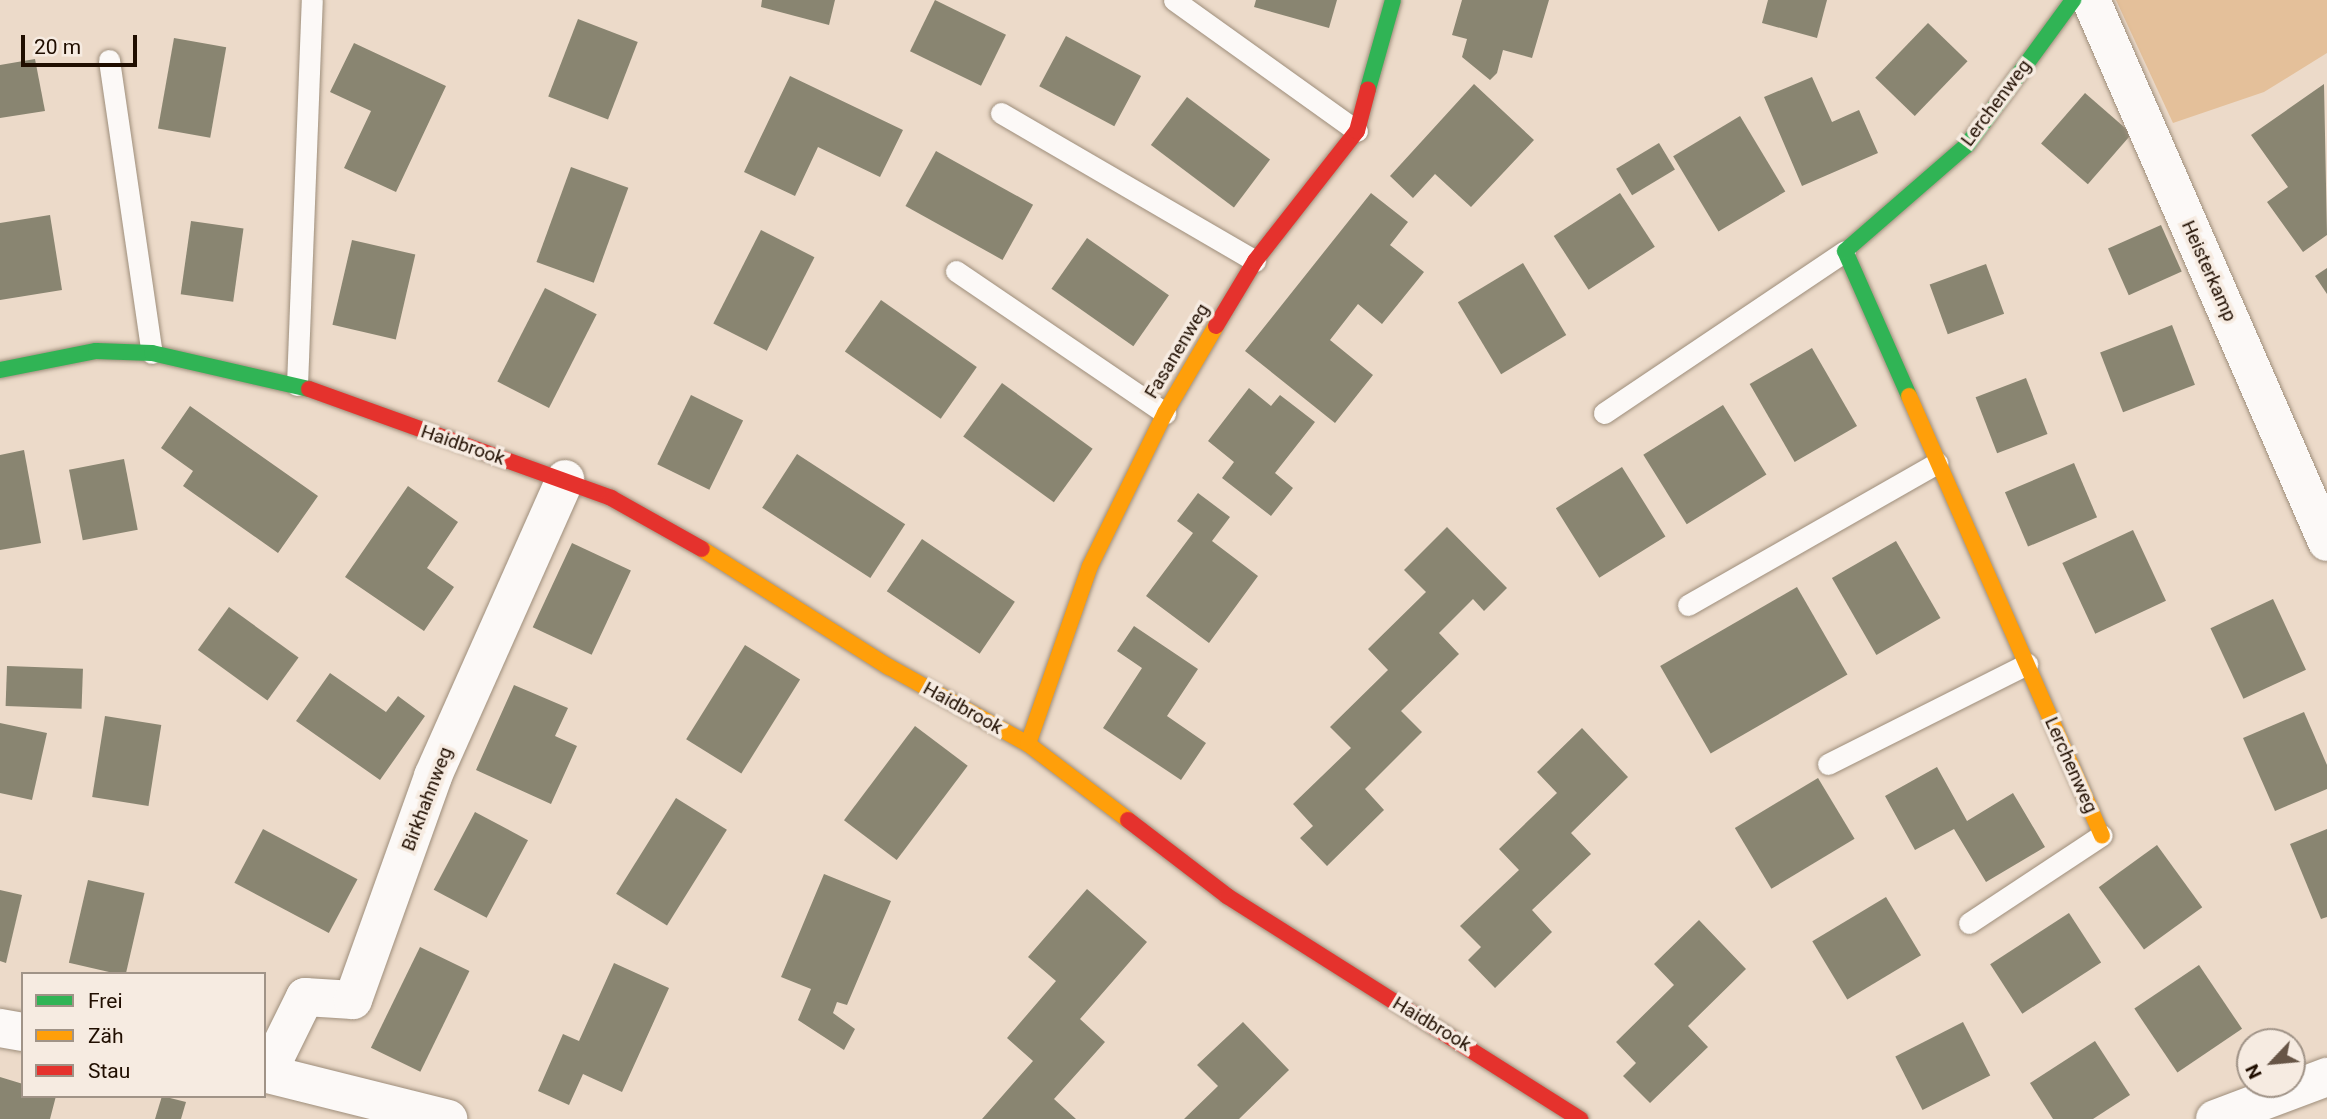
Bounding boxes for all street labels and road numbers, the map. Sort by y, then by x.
street label: Lerchenweg [1956,55,2036,151]
street label: Heisterkamp [2177,217,2241,325]
street label: Fasanenweg [1140,299,1214,403]
street label: Haidbrook [418,420,508,470]
street label: Haidbrook [919,677,1007,739]
street label: Lerchenweg [2040,714,2102,816]
street label: Birkhahnweg [397,744,457,854]
street label: Haidbrook [1389,992,1475,1056]

